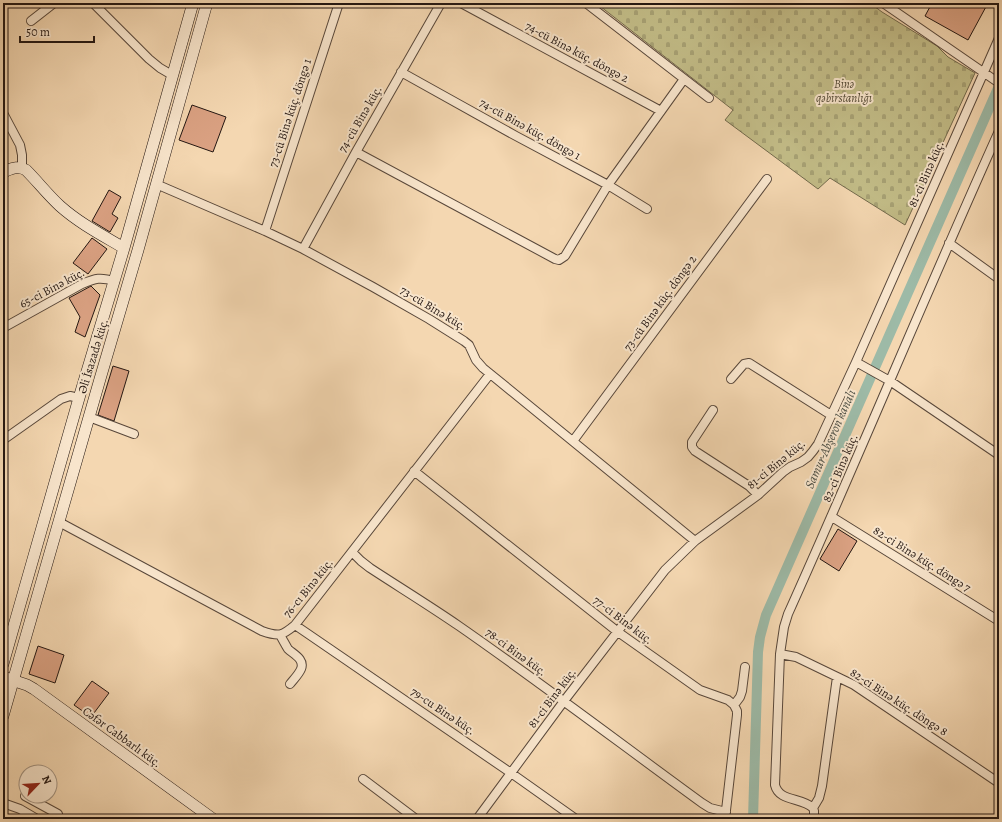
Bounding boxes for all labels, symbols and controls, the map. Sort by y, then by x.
scale bar [20,18,94,44]
street label: 74-cü Binə küç. döngə 2 [522,18,632,86]
text: 50 m [26,24,50,40]
street label: 73-cü Binə küç. döngə 1 [265,57,315,169]
park label: Binə qəbirstanlığı [816,76,872,106]
street label: 74-cü Binə küç. [334,83,386,155]
street label: 74-cü Binə küç. döngə 1 [476,94,584,164]
street label: 81-ci Binə küç. [904,138,948,210]
street label: 73-cü Binə küç. döngə 2 [620,252,700,354]
street label: 65-ci Binə küç. [17,264,87,312]
street label: 73-cü Binə küç. [397,282,469,334]
street label: Əli İsazadə küç. [74,317,112,395]
water label: Samur-Abşeron kanalı [801,386,860,491]
street label: 82-ci Binə küç. [818,431,862,505]
street label: 81-ci Binə küç. [743,435,809,493]
street label: 82-ci Binə küç. döngə 7 [870,522,975,596]
street label: 76-cı Binə küç. [279,555,337,621]
street label: 77-ci Binə küç. [590,592,656,648]
street label: 78-ci Binə küç. [482,624,550,680]
street label: 82-ci Binə küç. döngə 8 [847,664,951,740]
street label: 81-ci Binə küç. [524,665,580,731]
street label: 79-cu Binə küç. [408,684,478,738]
street label: Cəfər Cabbarlı küç. [79,703,165,771]
north arrow [18,764,58,804]
text: N [38,773,55,787]

